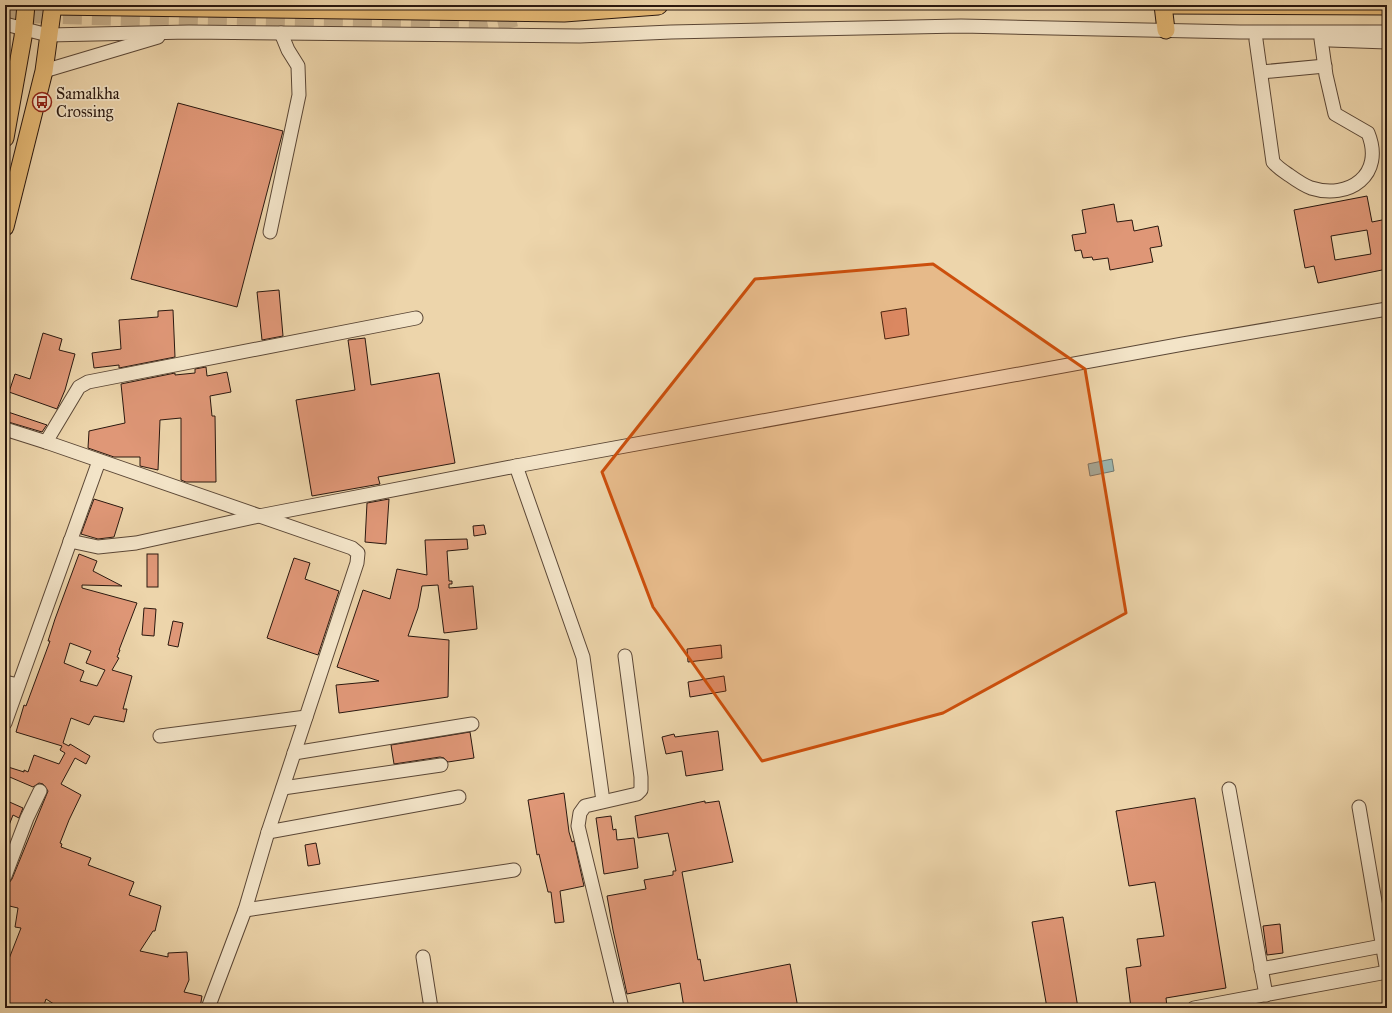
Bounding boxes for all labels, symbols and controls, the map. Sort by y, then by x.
place label: Samalkha Crossing [56,84,120,122]
bus stop icon: Samalkha Crossing [31,91,53,113]

